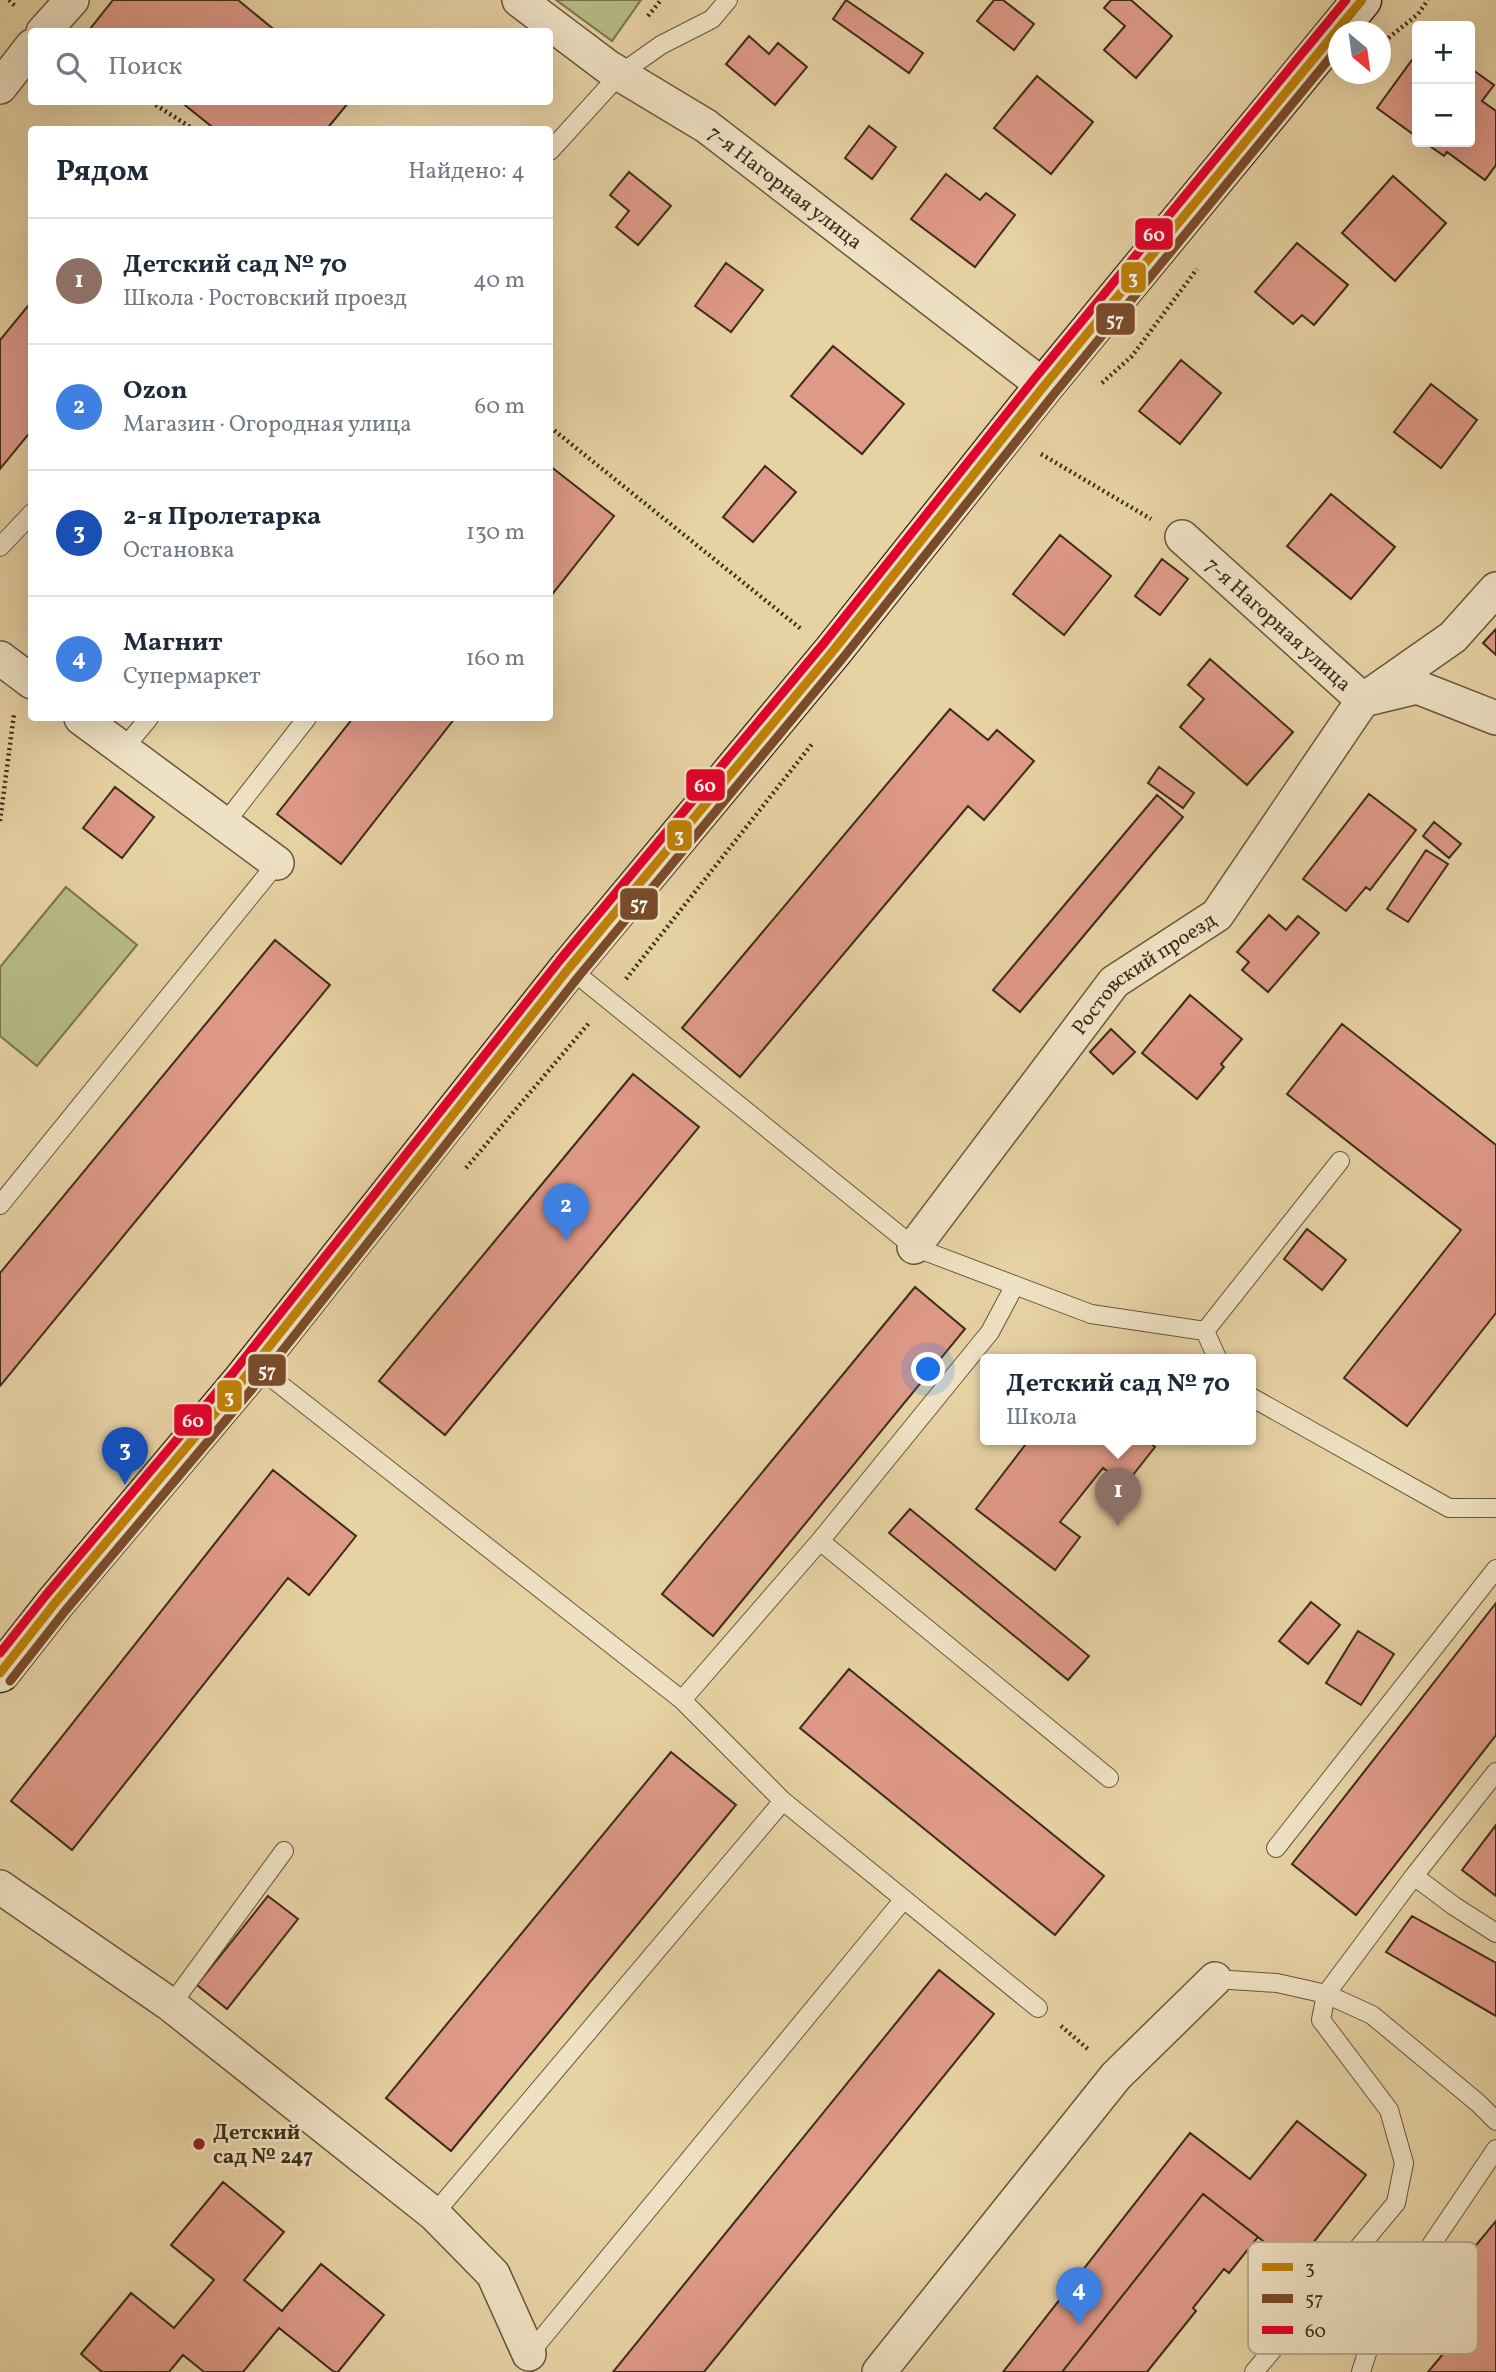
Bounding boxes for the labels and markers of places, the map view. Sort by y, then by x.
pin: 2 [543,1183,589,1241]
pin: 3 [102,1427,148,1485]
pin: 1 [1095,1468,1141,1526]
place label: Детский сад № 247 [213,2119,313,2172]
marker: Детский сад № 247 [191,2136,207,2152]
pin: 4 [1056,2267,1102,2325]

